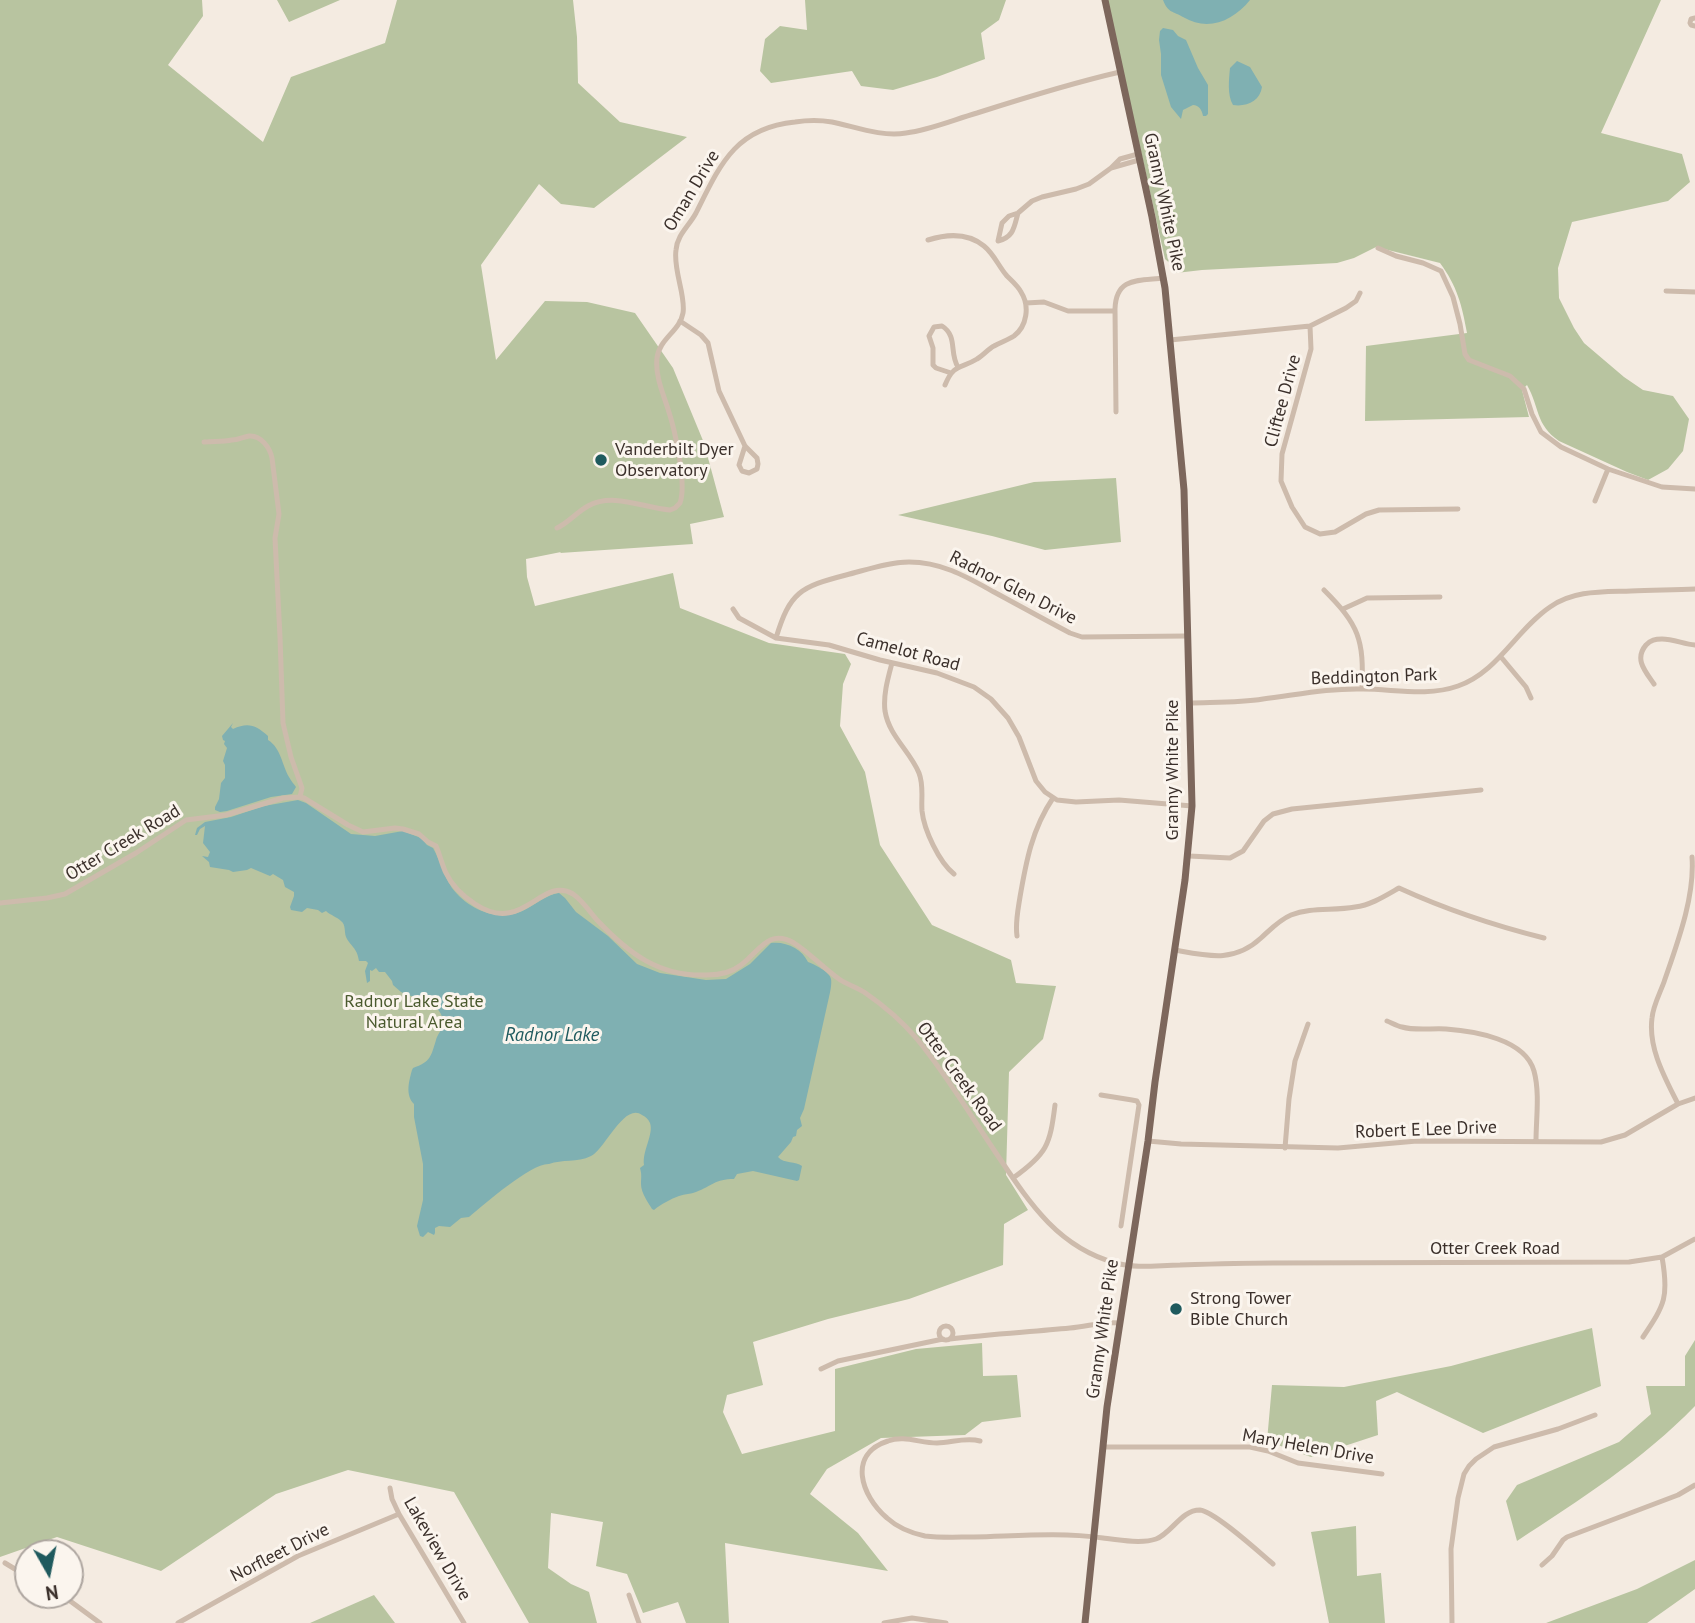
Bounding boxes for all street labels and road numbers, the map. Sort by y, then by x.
street label: Granny White Pike [1139,131,1189,273]
street label: Oman Drive [659,147,725,235]
street label: Cliftee Drive [1260,352,1306,450]
street label: Radnor Glen Drive [946,547,1080,629]
street label: Camelot Road [854,628,962,676]
street label: Beddington Park [1310,664,1438,690]
street label: Granny White Pike [1162,700,1184,840]
street label: Otter Creek Road [62,800,184,886]
street label: Otter Creek Road [912,1018,1006,1136]
street label: Robert E Lee Drive [1355,1117,1497,1143]
street label: Otter Creek Road [1430,1238,1560,1260]
street label: Granny White Pike [1083,1258,1123,1400]
street label: Mary Helen Drive [1241,1425,1375,1469]
street label: Lakeview Drive [399,1493,475,1605]
street label: Norfleet Drive [227,1519,333,1587]

